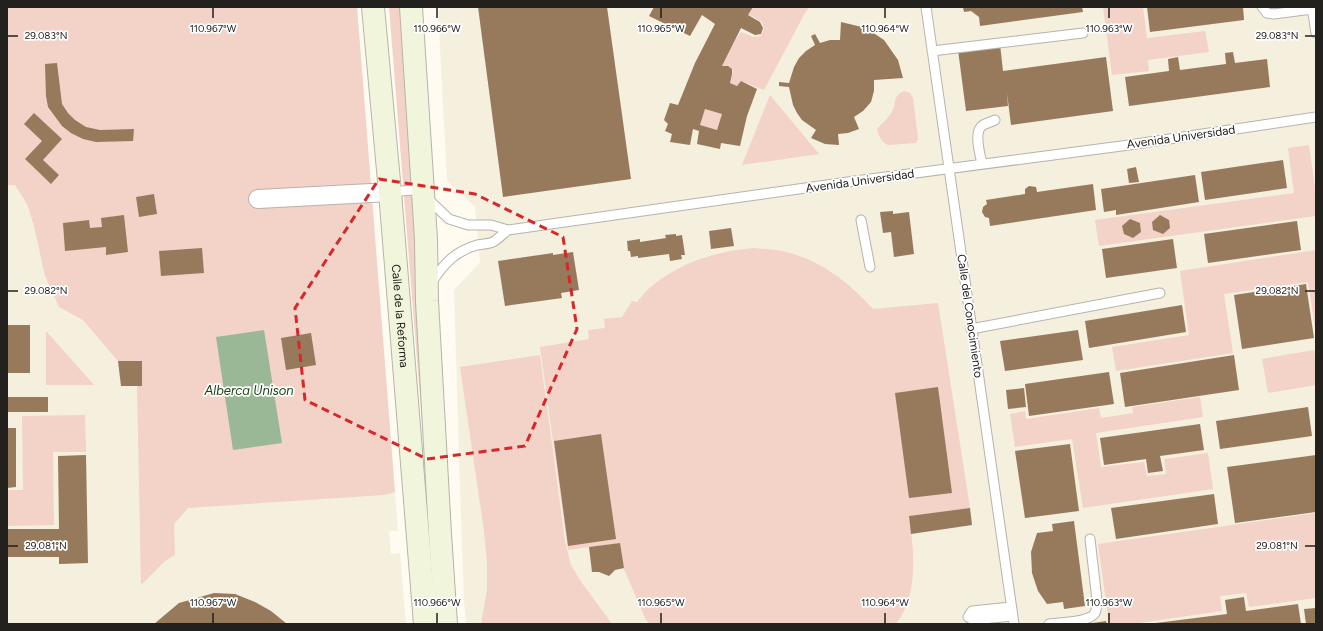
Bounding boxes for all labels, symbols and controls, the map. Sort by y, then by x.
text: 110.967°W [190,22,237,35]
text: 110.966°W [413,22,461,35]
text: 110.965°W [637,22,685,35]
text: 110.964°W [861,22,909,35]
text: 110.963°W [1086,22,1133,35]
text: 29.083°N [25,29,67,42]
text: 29.083°N [1256,29,1298,42]
street label: Avenida Universidad [1126,122,1236,152]
street label: Avenida Universidad [805,166,915,196]
street label: Calle del Conocimiento [954,253,986,379]
street label: Calle de la Reforma [389,264,411,368]
text: 29.082°N [25,284,67,297]
text: 29.082°N [1256,284,1298,297]
water label: Alberca Unison [203,383,294,398]
text: 29.081°N [25,539,67,552]
text: 29.081°N [1256,539,1298,552]
text: 110.967°W [190,596,237,609]
text: 110.966°W [413,596,461,609]
text: 110.965°W [637,596,685,609]
text: 110.964°W [861,596,909,609]
text: 110.963°W [1086,596,1133,609]

